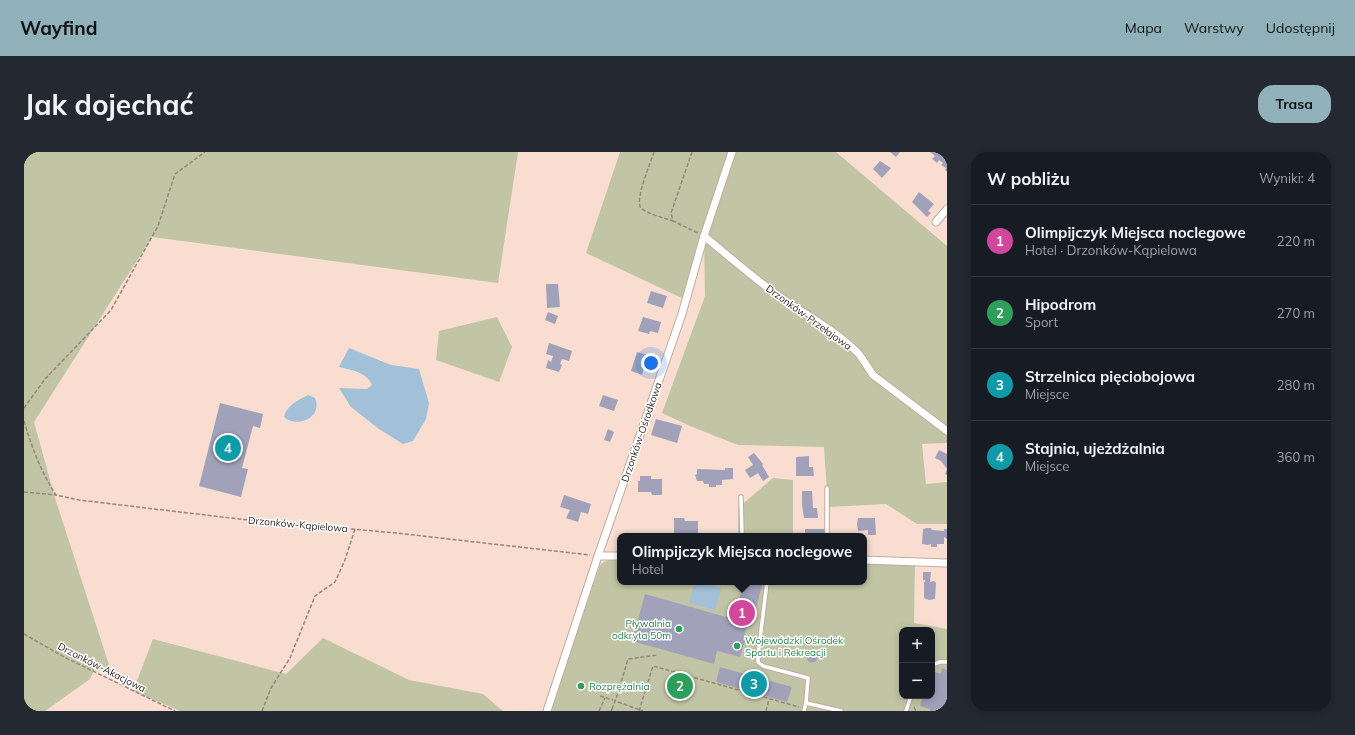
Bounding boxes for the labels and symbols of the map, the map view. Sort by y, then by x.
street label: Drzonków-Przełajowa [763,282,854,353]
your location [641,353,661,373]
street label: Drzonków-Ośrodkowa [618,381,665,484]
pin: 4 [215,433,241,463]
street label: Drzonków-Kąpielowa [248,514,348,535]
pin: 1 [729,598,755,628]
place label: Pływalnia odkryta 50m [612,617,671,642]
marker: Pływalnia odkryta 50m [674,624,684,634]
place label: Wojewódzki Ośrodek Sportu i Rekreacji [745,634,844,659]
street label: Drzonków-Akacjowa [56,640,148,695]
marker: Wojewódzki Ośrodek Sportu i Rekreacji [732,641,742,651]
pin: 3 [741,669,767,699]
pin: 2 [667,671,693,701]
place label: Rozprężalnia [589,680,649,693]
marker: Rozprężalnia [576,681,586,691]

